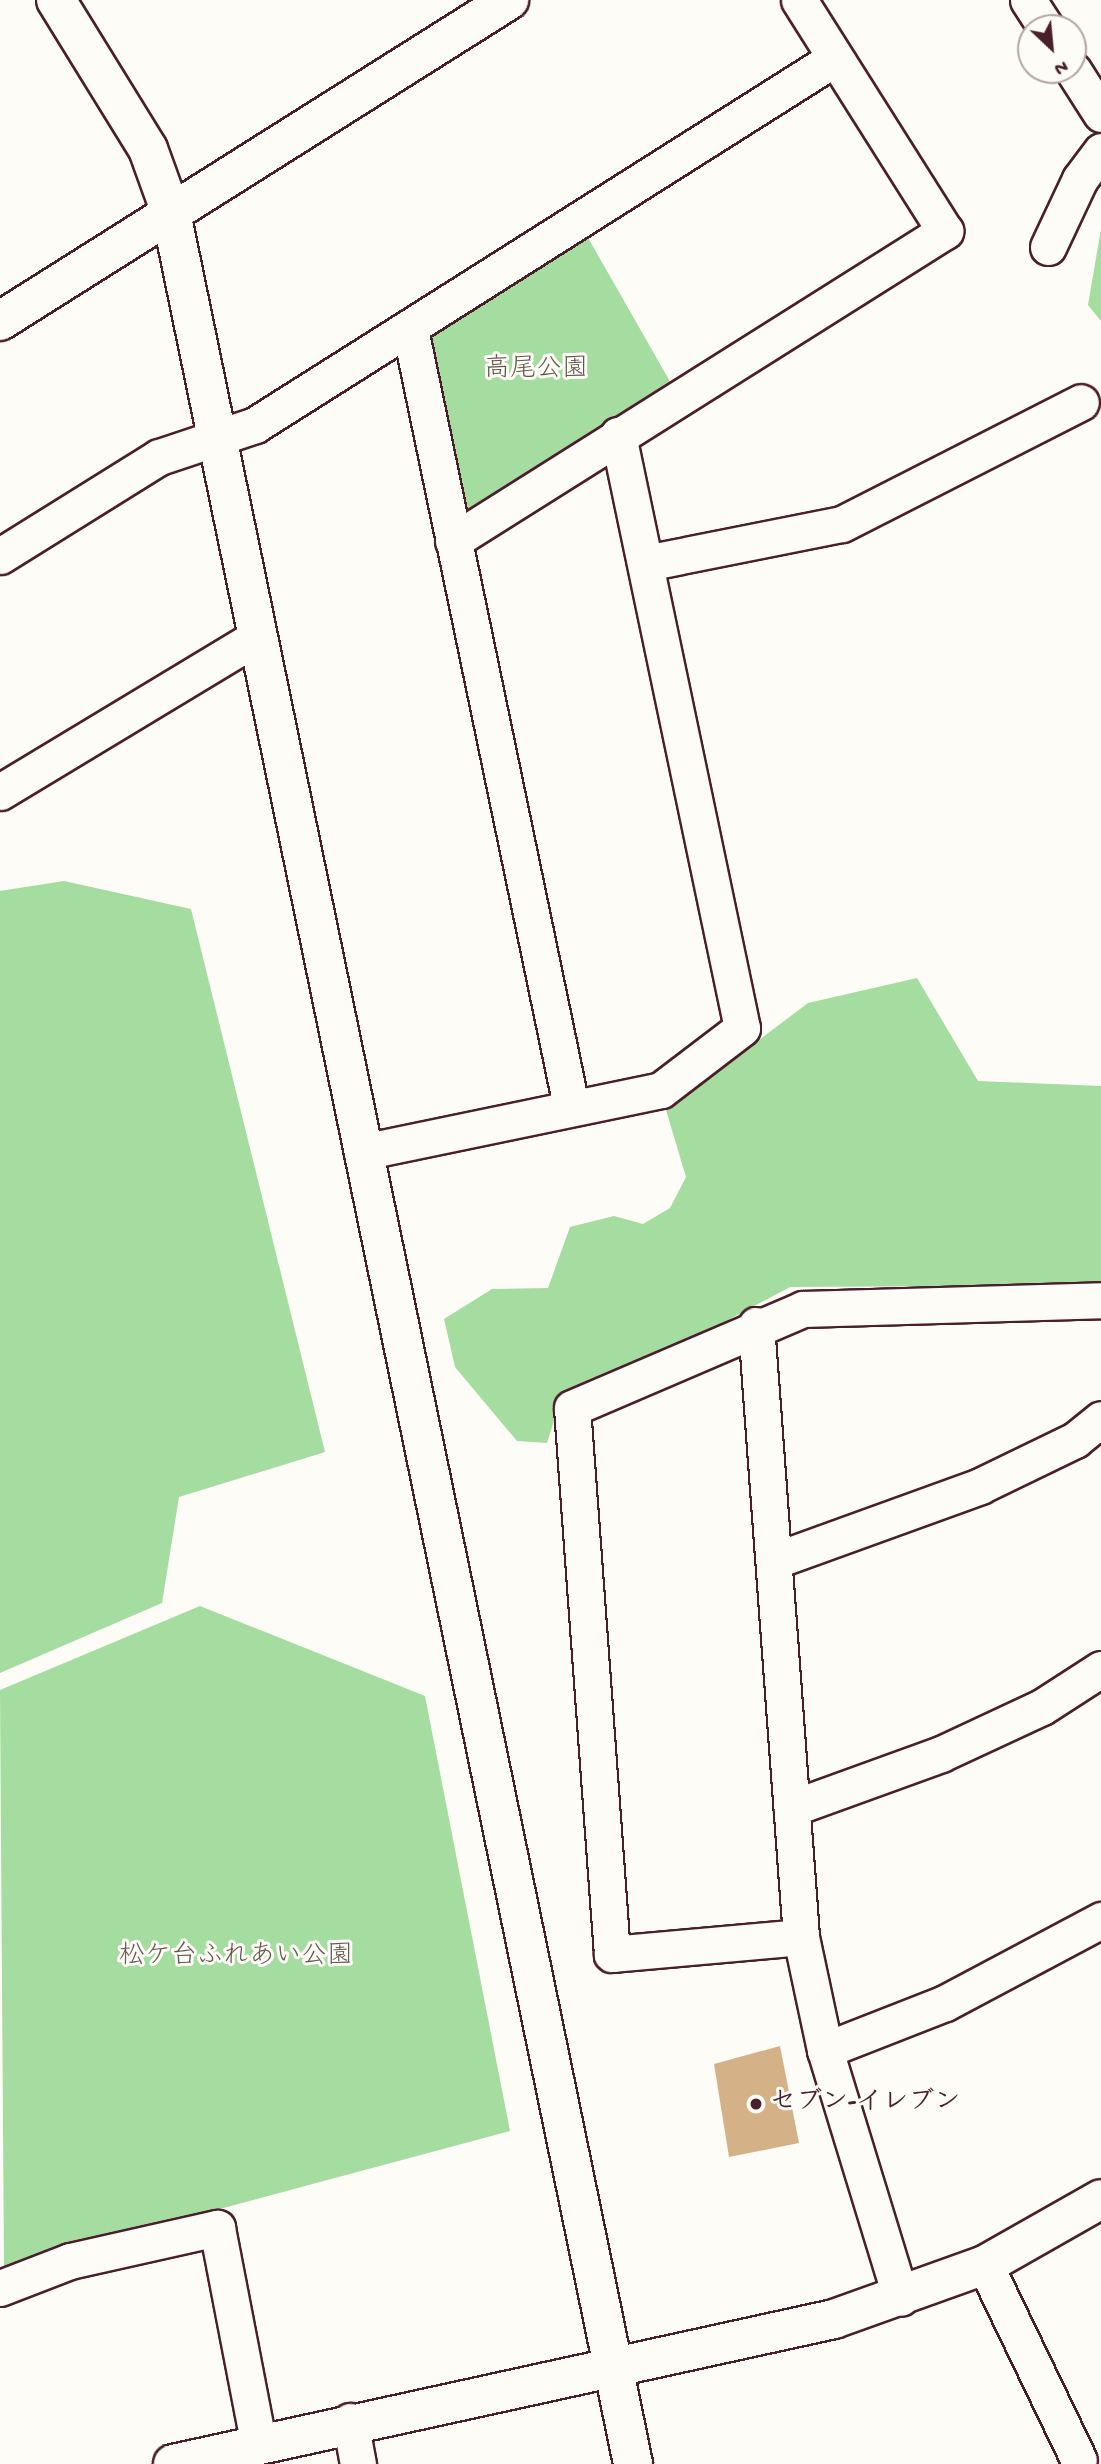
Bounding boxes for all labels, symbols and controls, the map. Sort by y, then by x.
north arrow [1017,14,1087,84]
text: N [1050,53,1071,80]
park label: 高尾公園 [484,355,588,387]
park label: 松ケ台ふれあい公園 [119,1942,353,1974]
place label: セブン-イレブン [770,2088,960,2120]
marker: セブン-イレブン [748,2096,764,2112]

